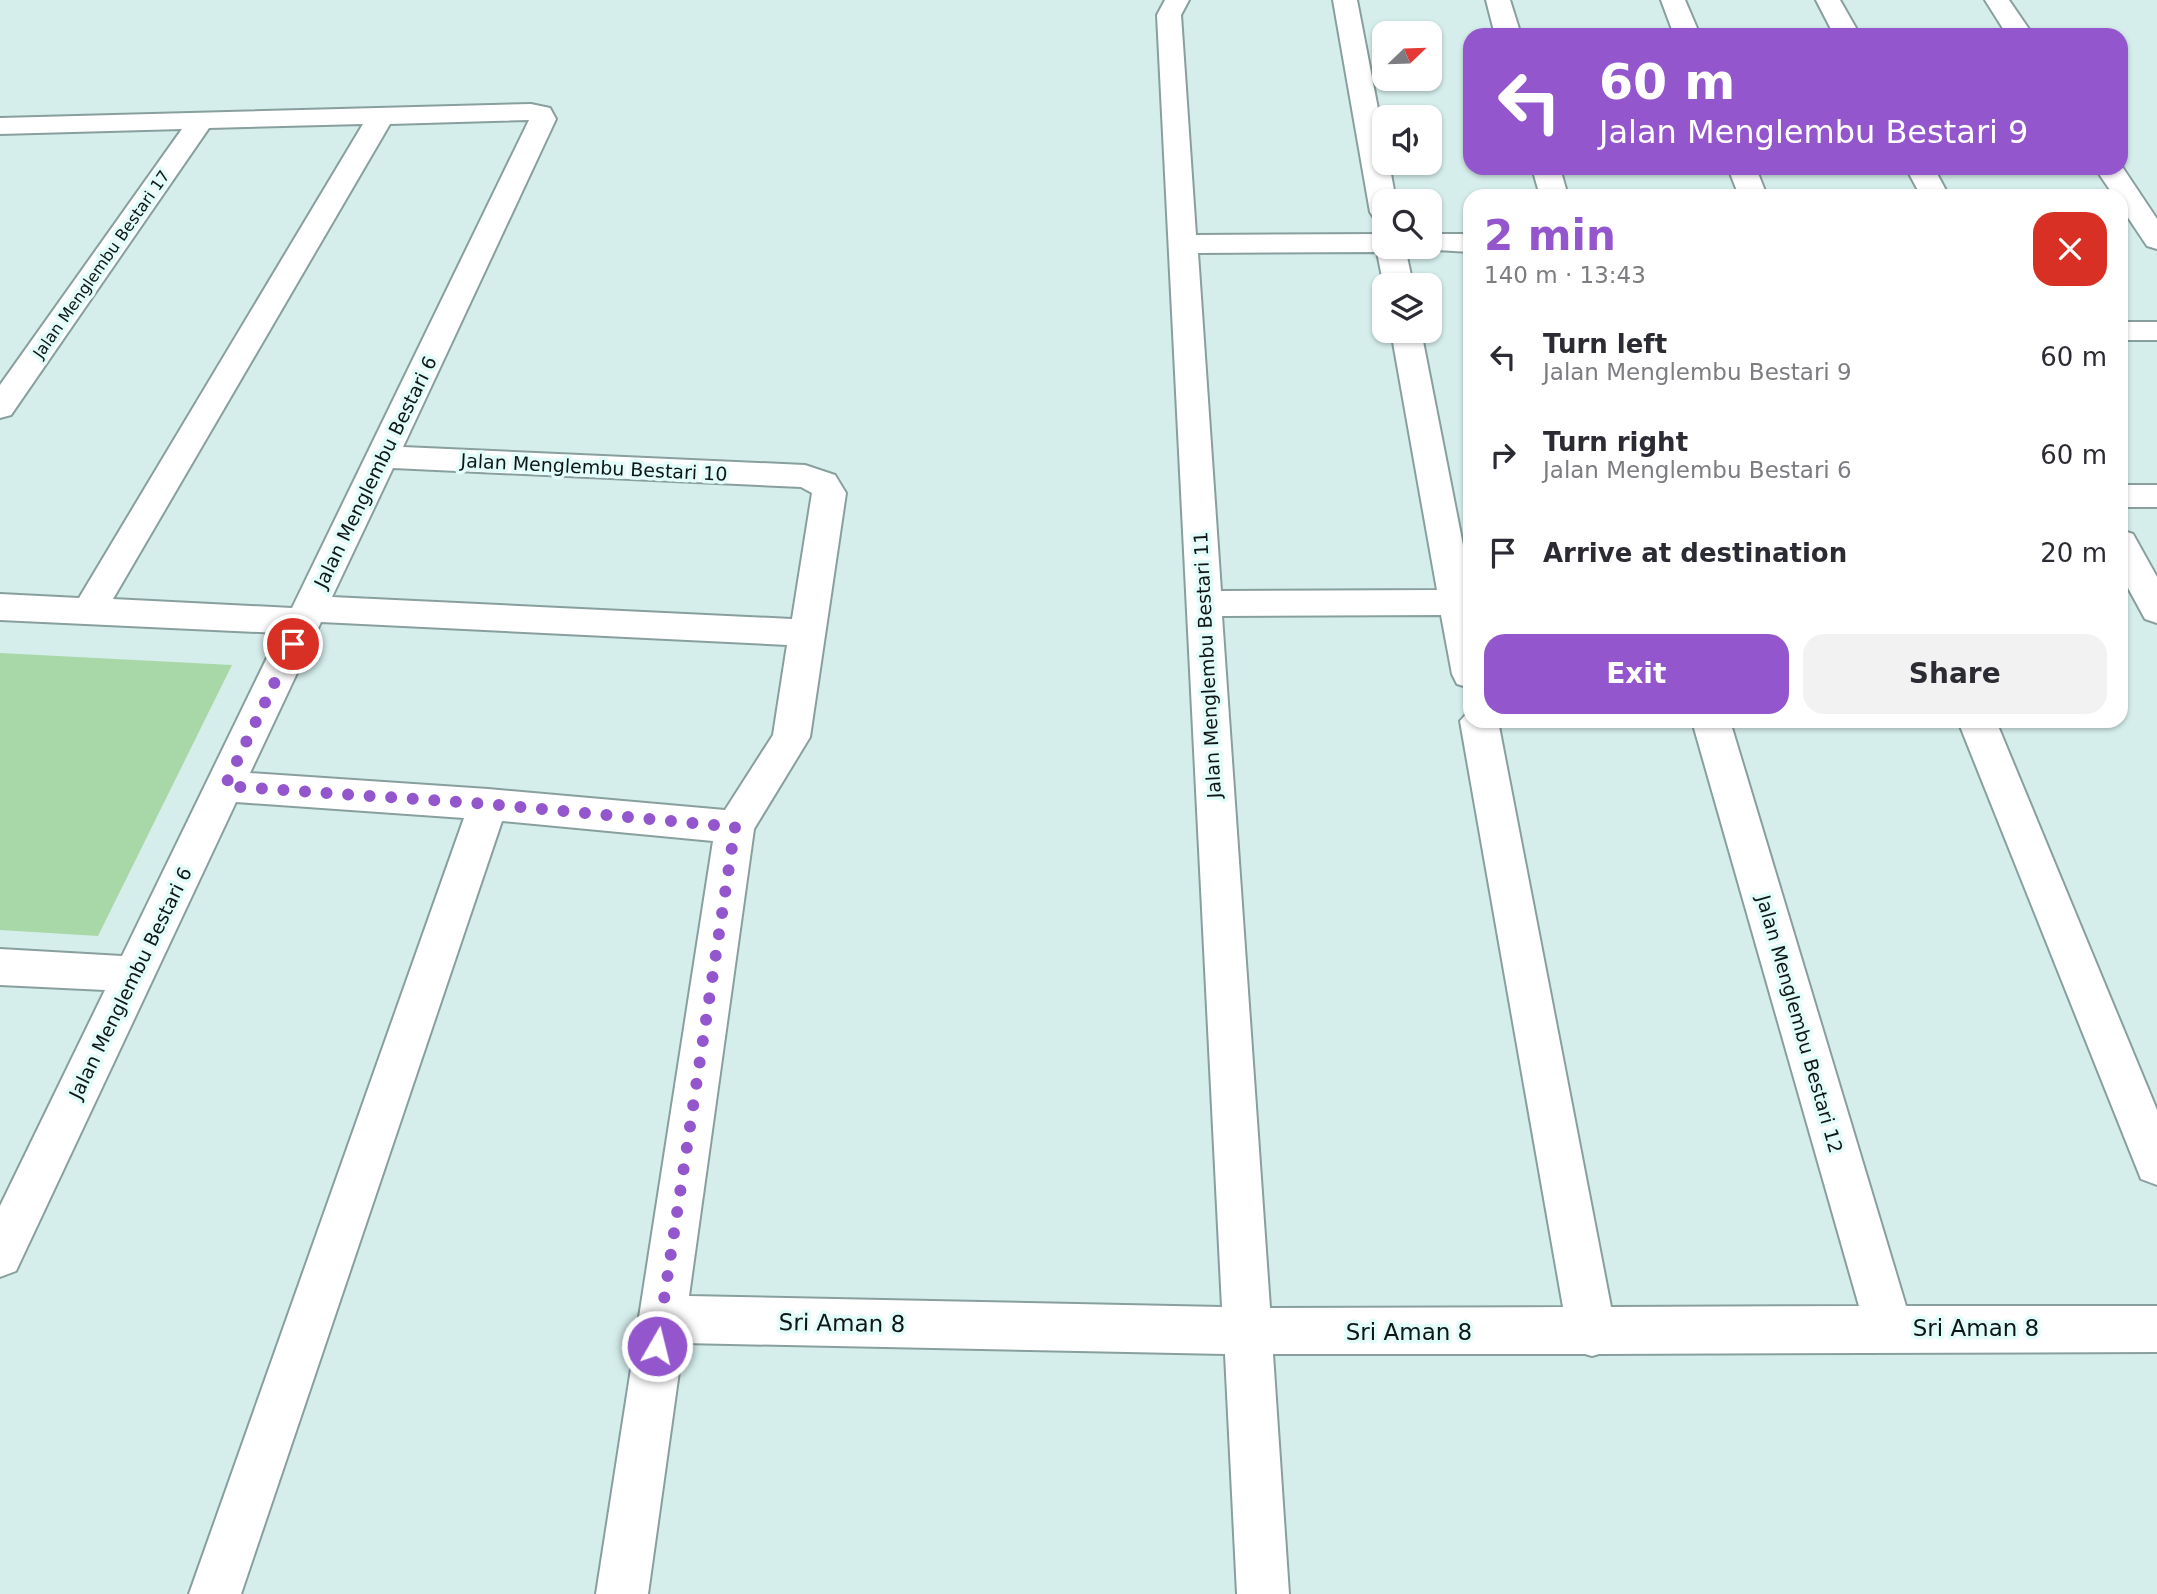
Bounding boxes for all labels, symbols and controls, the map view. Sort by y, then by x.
north arrow [1372,21,1442,91]
map controls [1372,21,1442,343]
text: 60 m [1599,54,1735,111]
icon: left [1484,56,1575,147]
button: sound [1372,105,1442,175]
text: Jalan Menglembu Bestari 9 [1599,113,2028,151]
street label: Jalan Menglembu Bestari 17 [29,167,174,363]
button: search [1372,189,1442,259]
text: 2 min [1484,211,1616,260]
button: close [2033,212,2107,286]
text: 140 m · 13:43 [1484,262,1646,288]
button: layers [1372,273,1442,343]
text: Turn left [1543,329,1667,359]
icon: left [1484,338,1522,376]
text: 60 m [2040,342,2107,372]
street label: Jalan Menglembu Bestari 6 [309,353,441,592]
text: Jalan Menglembu Bestari 9 [1543,359,1852,385]
text: Turn right [1543,427,1688,457]
icon: right [1484,436,1522,474]
text: 60 m [2040,440,2107,470]
street label: Jalan Menglembu Bestari 10 [459,449,728,485]
text: Jalan Menglembu Bestari 6 [1543,457,1852,483]
street label: Jalan Menglembu Bestari 11 [1189,531,1225,800]
icon: arrive [1484,534,1522,572]
text: Arrive at destination [1543,538,1847,568]
text: 20 m [2040,538,2107,568]
pin [263,614,323,674]
icon: arrive [274,625,312,663]
button: Exit [1484,634,1789,714]
button: Share [1803,634,2107,714]
street label: Jalan Menglembu Bestari 6 [64,864,196,1103]
street label: Jalan Menglembu Bestari 12 [1752,892,1847,1155]
position arrow [620,1309,694,1383]
street label: Sri Aman 8 [779,1309,905,1337]
street label: Sri Aman 8 [1913,1315,2039,1341]
street label: Sri Aman 8 [1346,1319,1472,1345]

